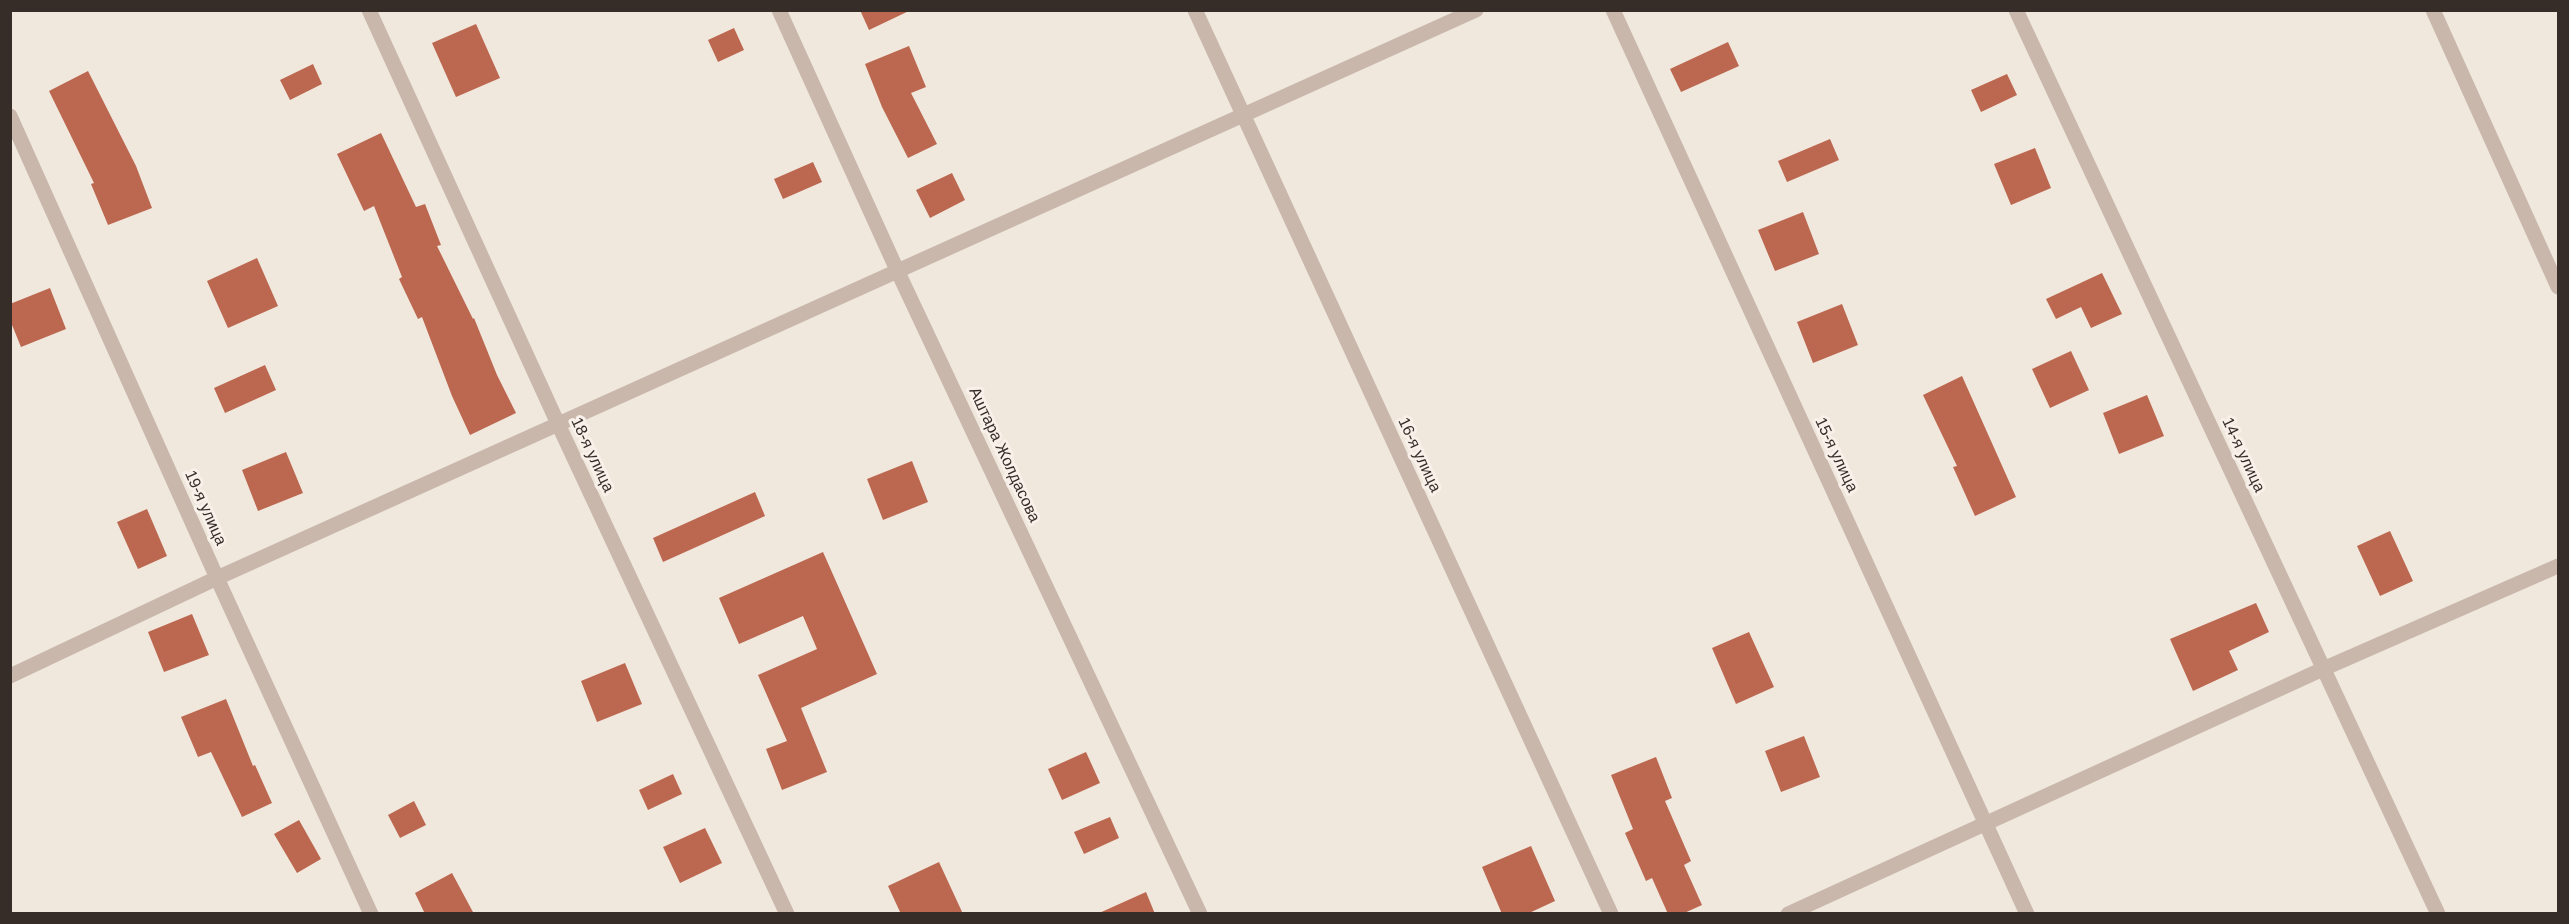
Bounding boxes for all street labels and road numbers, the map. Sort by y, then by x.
street label: Аштара Жолдасова [964,384,1044,526]
street label: 18-я улица [566,415,618,495]
street label: 16-я улица [1393,415,1445,495]
street label: 15-я улица [1810,415,1862,495]
street label: 14-я улица [2217,415,2269,495]
street label: 19-я улица [180,467,230,549]

